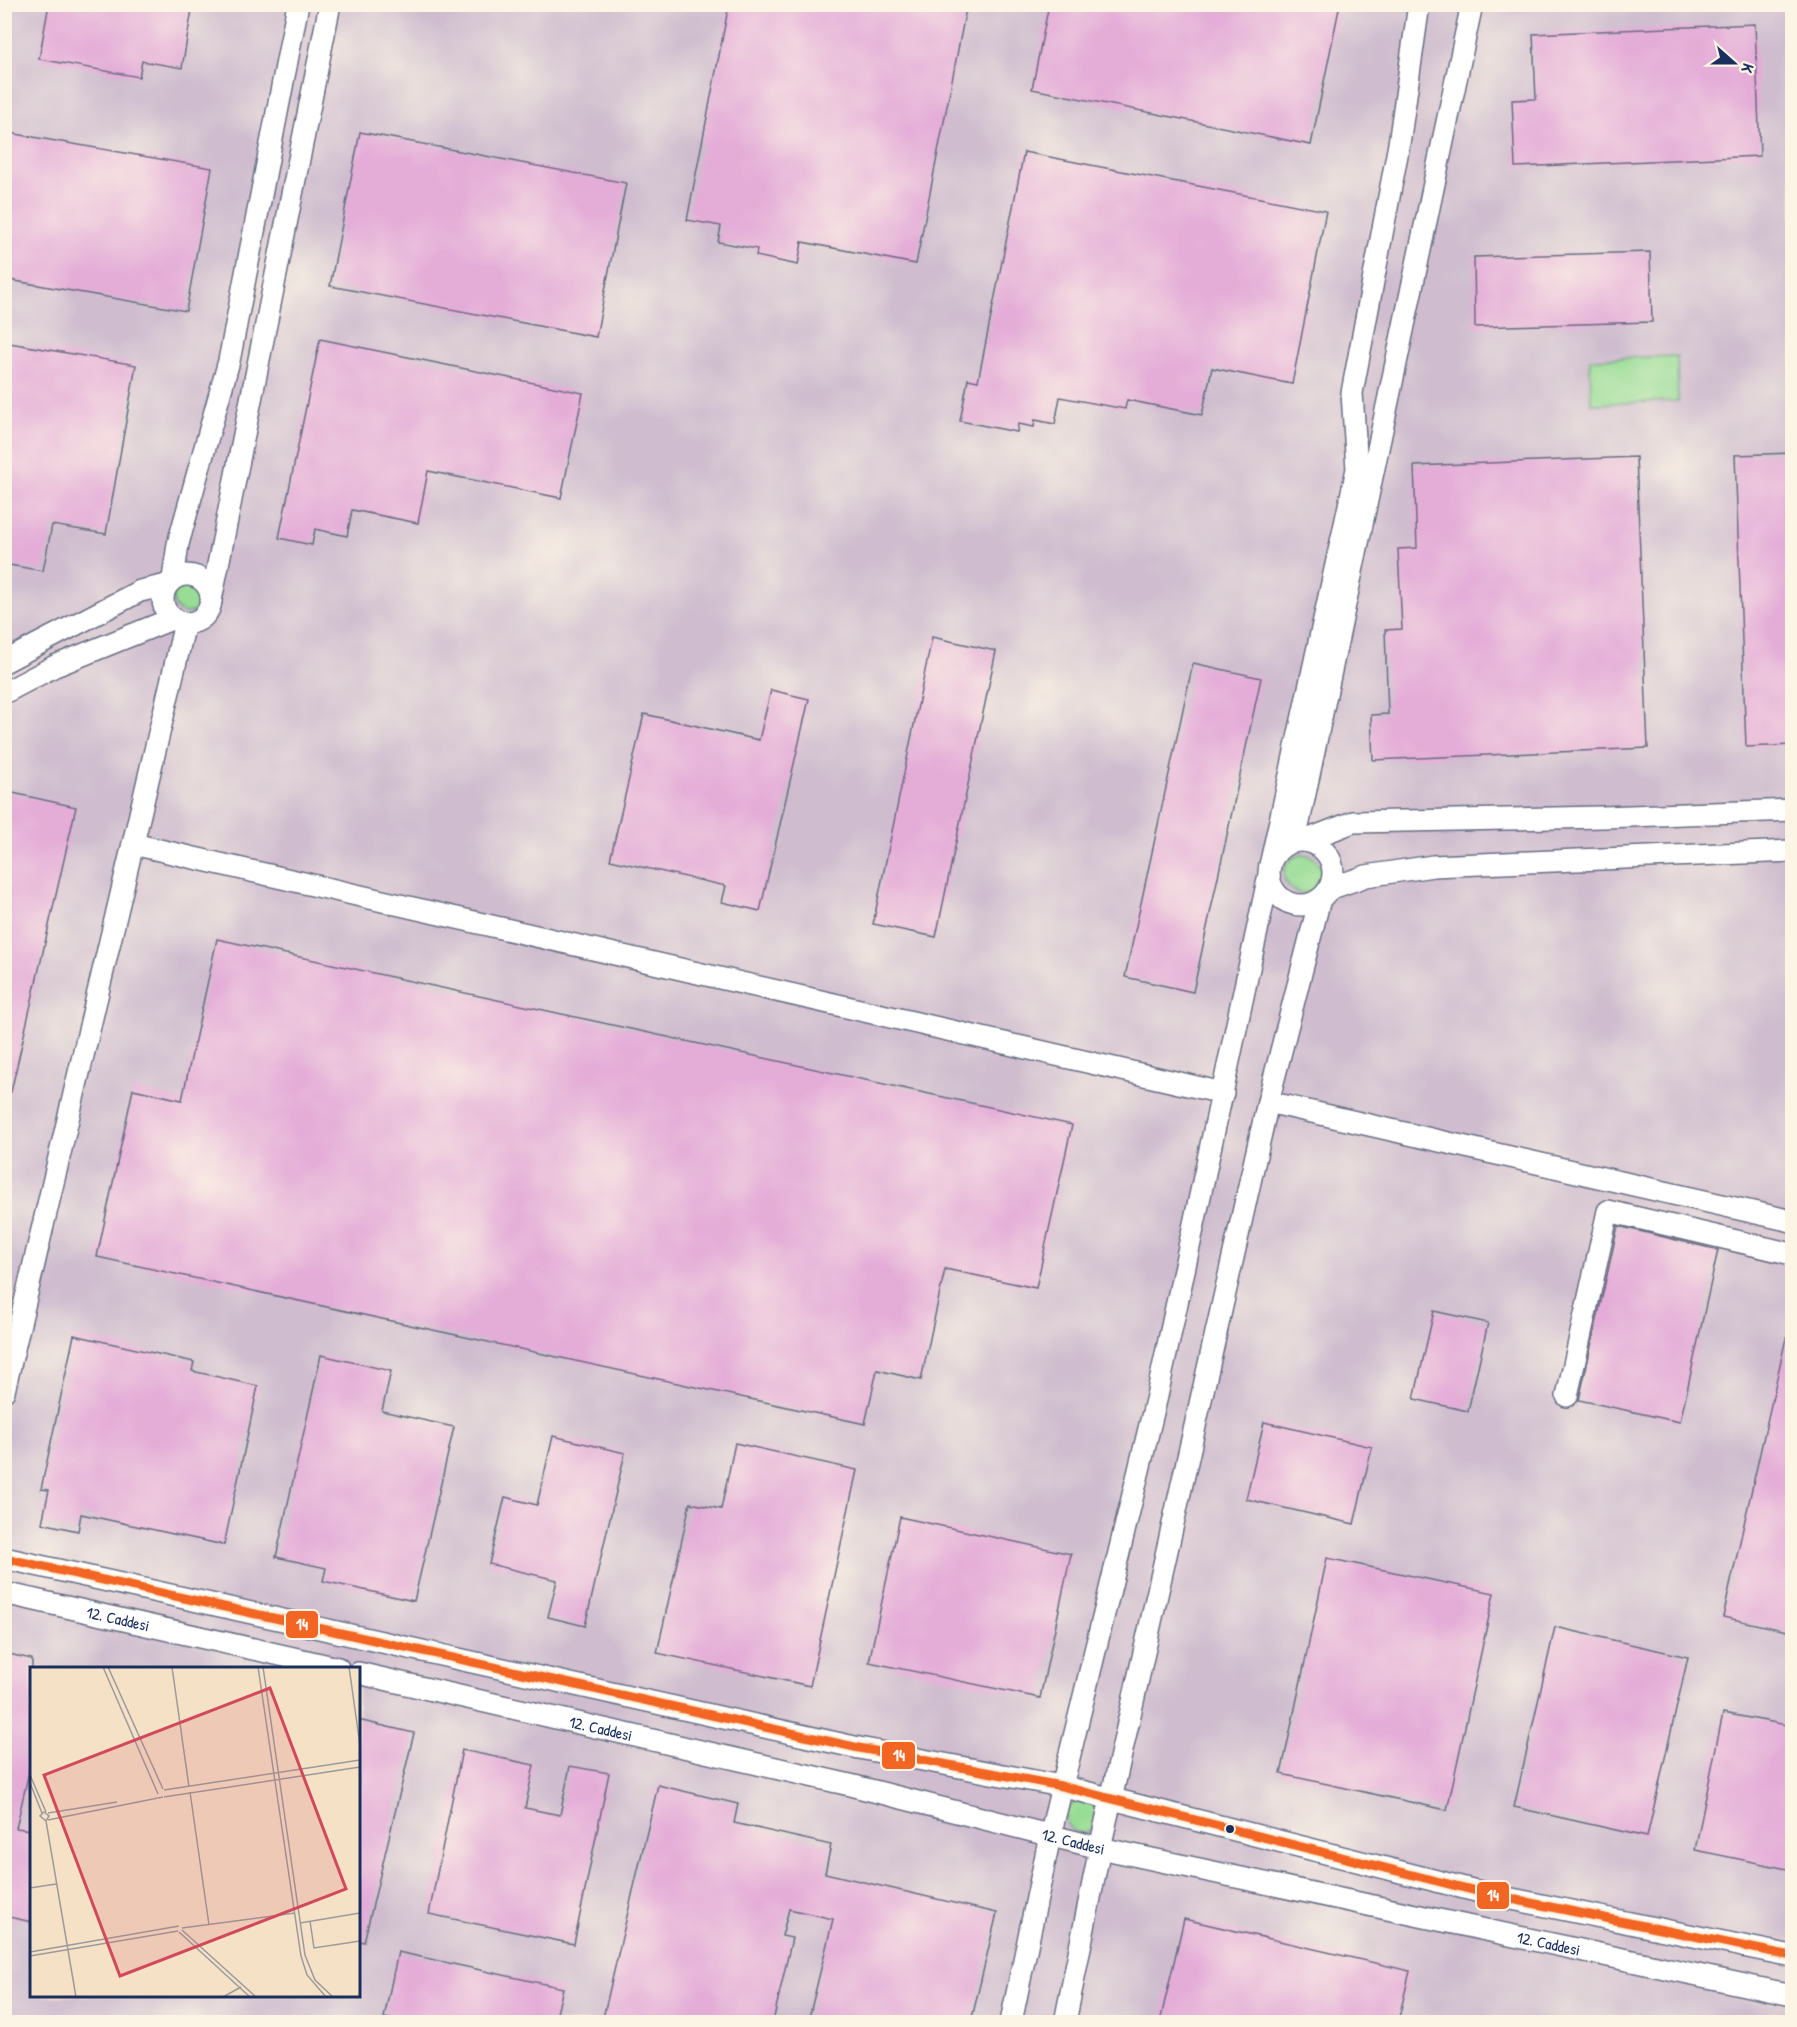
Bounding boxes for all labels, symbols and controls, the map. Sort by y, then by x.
north arrow [1704,33,1764,93]
text: K [1736,61,1760,77]
street label: 12. Caddesi [84,1601,152,1636]
line badge: 14 [285,1610,319,1639]
text: 14 [296,1613,308,1635]
inset map [30,1667,360,1997]
street label: 12. Caddesi [567,1710,635,1746]
line badge: 14 [881,1741,916,1770]
text: 14 [893,1744,905,1766]
street label: 12. Caddesi [1040,1823,1107,1860]
unlabelled marker [1224,1823,1236,1835]
line badge: 14 [1476,1881,1510,1910]
text: 14 [1487,1884,1499,1906]
street label: 12. Caddesi [1515,1926,1582,1961]

